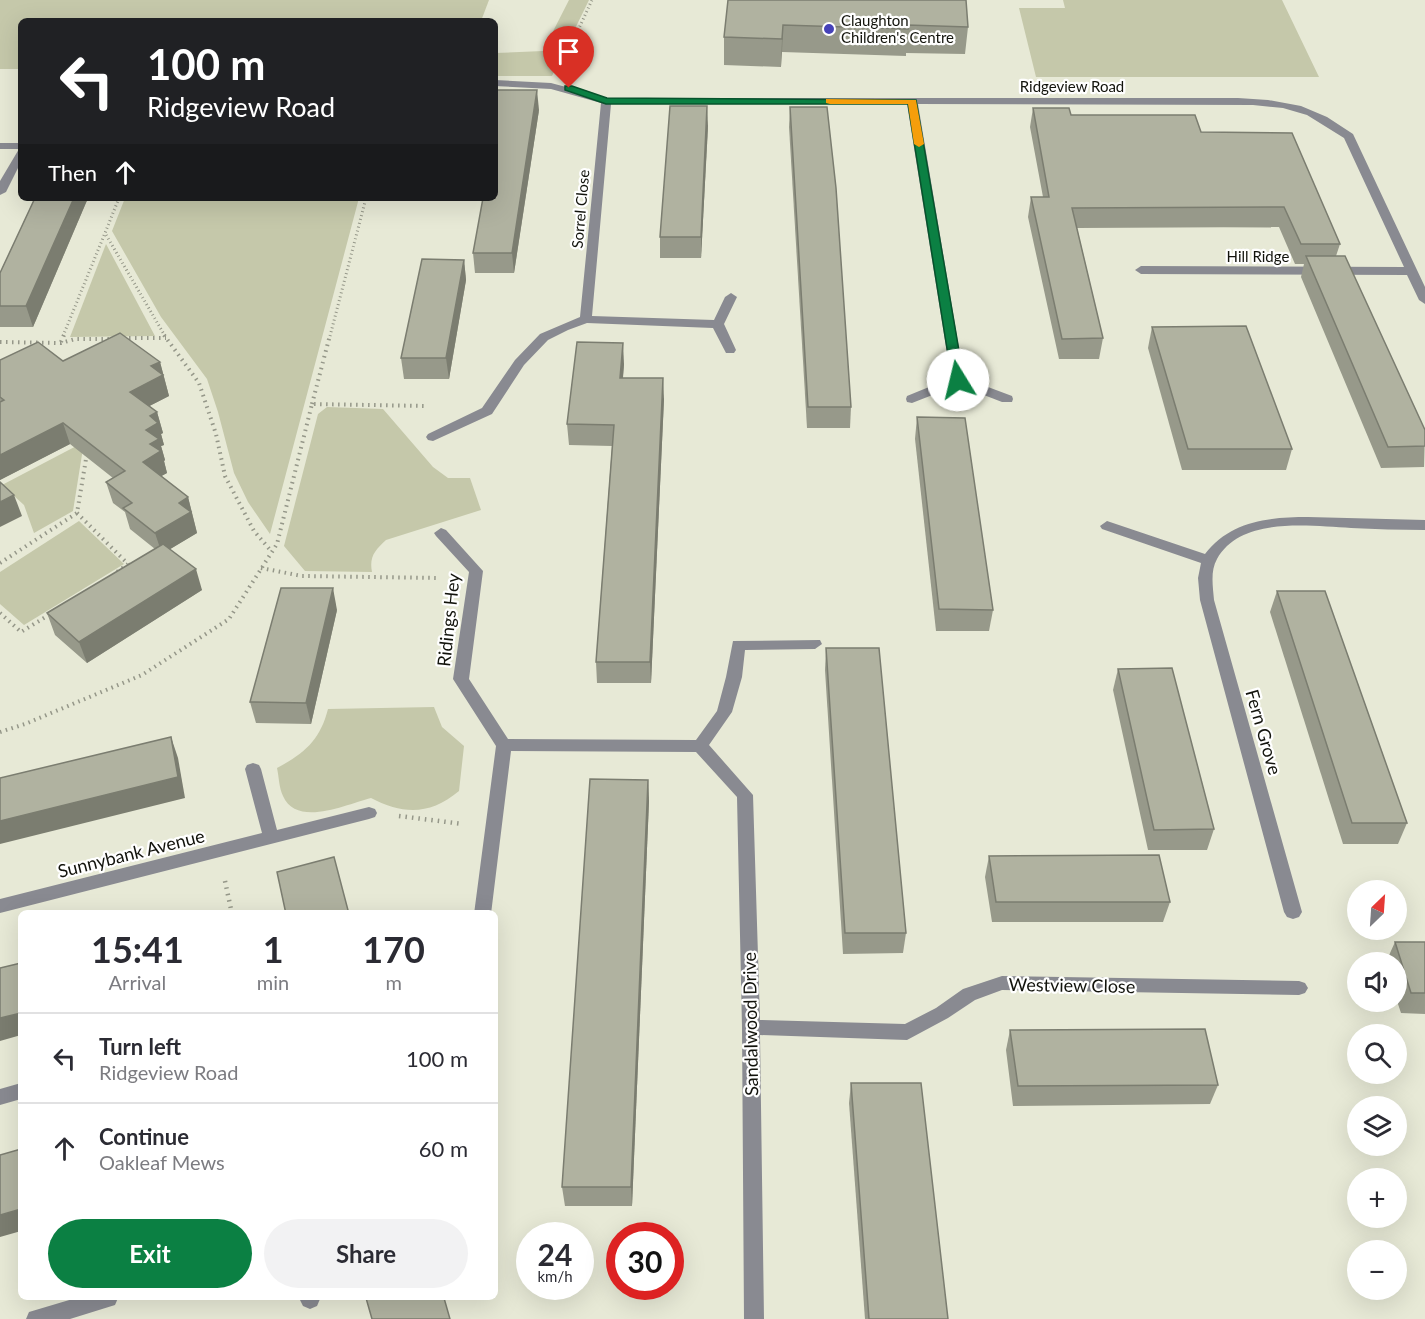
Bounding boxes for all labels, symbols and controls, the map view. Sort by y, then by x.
place label: Claughton Children's Centre [841,11,954,46]
marker: Claughton Children's Centre [822,22,836,36]
pin [543,26,594,88]
icon: arrive [552,35,585,68]
text: 100 m [147,39,265,89]
icon: left [48,42,126,120]
street label: Ridgeview Road [1020,77,1124,95]
text: Ridgeview Road [147,90,335,123]
icon: ahead [109,156,142,189]
text: Then [48,159,97,186]
street label: Sorrel Close [568,169,592,249]
street label: Hill Ridge [1227,247,1289,265]
position arrow [926,348,990,412]
street label: Ridings Hey [432,572,464,668]
street label: Fern Grove [1241,687,1287,777]
street label: Sunnybank Avenue [55,824,207,882]
north arrow [1347,880,1407,940]
map controls [1347,880,1407,1300]
text: 15:41 [91,927,184,971]
text: 1 [263,927,284,971]
text: 170 [362,927,425,971]
street label: Sandalwood Drive [738,952,762,1096]
button: sound [1347,952,1407,1012]
text: Arrival [109,970,166,994]
text: min [257,970,289,994]
text: m [385,970,402,994]
street label: Westview Close [1009,973,1135,997]
button: search [1347,1024,1407,1084]
text: Turn left [99,1033,181,1060]
icon: left [48,1042,81,1075]
text: 100 m [406,1045,468,1072]
text: Ridgeview Road [99,1060,238,1084]
button: layers [1347,1096,1407,1156]
text: Continue [99,1123,189,1150]
icon: ahead [48,1132,81,1165]
text: 60 m [419,1135,468,1162]
text: Oakleaf Mews [99,1150,225,1174]
button: + [1347,1168,1407,1228]
button: Exit [48,1219,252,1288]
button: Share [264,1219,468,1288]
speed limit sign: 30 [606,1222,684,1300]
text: 24 [538,1236,572,1272]
button: − [1347,1240,1407,1300]
text: km/h [537,1267,573,1285]

